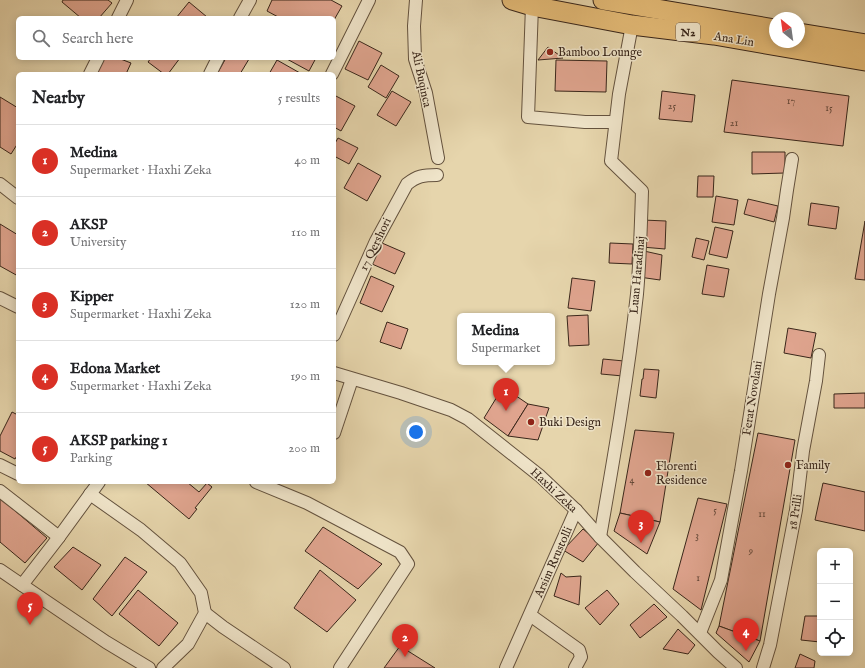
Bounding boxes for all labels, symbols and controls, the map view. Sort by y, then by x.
north arrow [769,12,805,48]
search box [16,16,336,60]
road number: N2 [676,23,700,41]
icon: search [30,27,52,49]
text: Search here [62,29,133,48]
street label: Ana Lin [712,29,756,50]
place label: Bamboo Lounge [558,45,643,60]
marker: Bamboo Lounge [545,47,555,57]
street label: Ali Buqinca [407,49,435,110]
text: Nearby [32,88,85,109]
text: 5 results [278,90,320,107]
house number: 17 [787,95,796,108]
house number: 25 [668,100,677,113]
house number: 15 [825,102,833,115]
house number: 21 [730,117,738,130]
text: Medina [70,143,117,162]
text: 1 [43,152,47,169]
text: 40 m [294,152,320,169]
text: Supermarket · Haxhi Zeka [70,162,211,179]
text: AKSP [70,215,107,234]
street label: 17 Qershori [356,215,395,273]
text: 2 [42,224,48,241]
text: 110 m [291,224,320,241]
text: University [70,234,126,251]
street label: Luan Haradinaj [627,235,648,315]
text: Kipper [70,287,113,306]
text: 3 [43,296,47,313]
text: 120 m [290,296,320,313]
text: Supermarket · Haxhi Zeka [70,306,211,323]
popup [457,313,555,365]
text: Medina [472,321,519,340]
text: Supermarket [472,340,540,357]
text: Edona Market [70,359,160,378]
street label: Ferat Novolani [739,360,766,437]
text: 4 [42,368,48,385]
text: 190 m [290,368,320,385]
text: Supermarket · Haxhi Zeka [70,378,211,395]
pin: 1 [493,378,519,411]
place label: Buki Design [539,415,601,430]
marker: Buki Design [526,417,536,427]
your location [406,422,426,442]
text: AKSP parking 1 [70,431,168,450]
text: 5 [43,440,47,457]
text: 200 m [288,440,320,457]
text: Parking [70,450,112,467]
place label: Family [796,458,830,473]
place label: Florenti Residence [656,459,707,488]
marker: Family [783,460,793,470]
street label: Haxhi Zeka [527,465,581,517]
marker: Florenti Residence [643,468,653,478]
house number: 4 [630,474,635,487]
street label: 18 Prilli [785,493,806,531]
house number: 5 [713,504,717,517]
house number: 11 [758,508,766,521]
pin: 3 [628,510,654,543]
street label: Arsim Rrustolli [531,524,576,601]
house number: 3 [695,530,699,543]
house number: 9 [748,545,753,558]
map controls [817,548,853,656]
button: + [817,548,853,584]
house number: 1 [696,572,700,585]
button: − [817,584,853,620]
pin: 5 [17,592,43,625]
pin: 4 [733,618,759,651]
button: locate [817,620,853,656]
pin: 2 [392,624,418,657]

